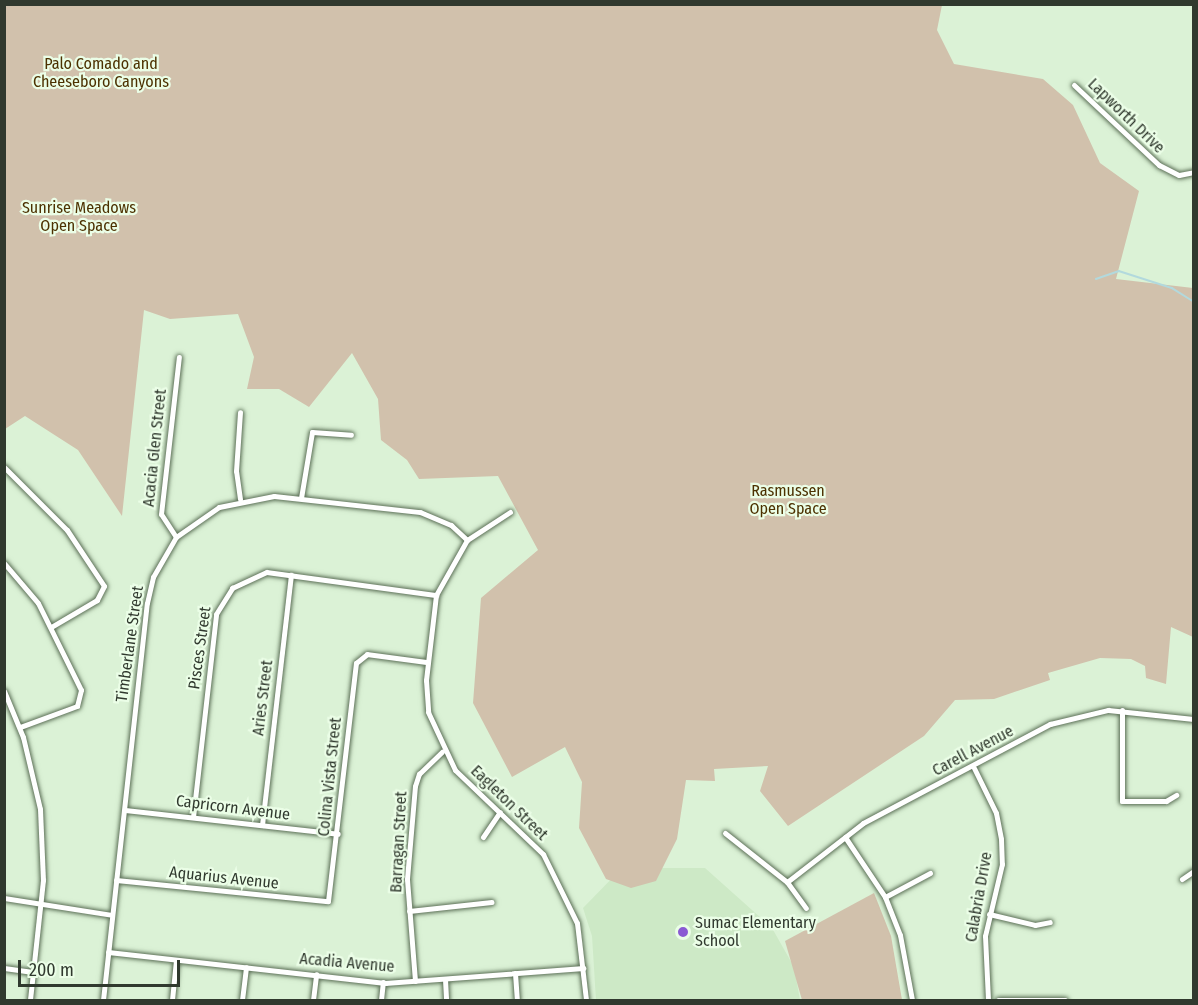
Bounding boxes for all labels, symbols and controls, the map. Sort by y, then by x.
park label: Palo Comado and Cheeseboro Canyons [33,54,169,92]
street label: Lapworth Drive [1084,75,1168,157]
park label: Sunrise Meadows Open Space [22,198,136,236]
street label: Acacia Glen Street [139,388,171,508]
park label: Rasmussen Open Space [749,481,827,519]
street label: Timberlane Street [112,585,148,703]
street label: Pisces Street [185,605,215,691]
street label: Aries Street [249,659,277,737]
street label: Colina Vista Street [314,717,346,837]
street label: Carell Avenue [929,722,1017,780]
street label: Eagleton Street [467,762,551,844]
street label: Capricorn Avenue [175,791,291,825]
street label: Barragan Street [387,791,411,893]
street label: Calabria Drive [962,850,996,944]
street label: Aquarius Avenue [168,863,280,893]
place label: Sumac Elementary School [695,913,816,951]
marker: Sumac Elementary School [676,925,690,939]
scale bar [21,948,183,986]
street label: Acadia Avenue [299,949,395,977]
text: 200 m [29,959,74,981]

